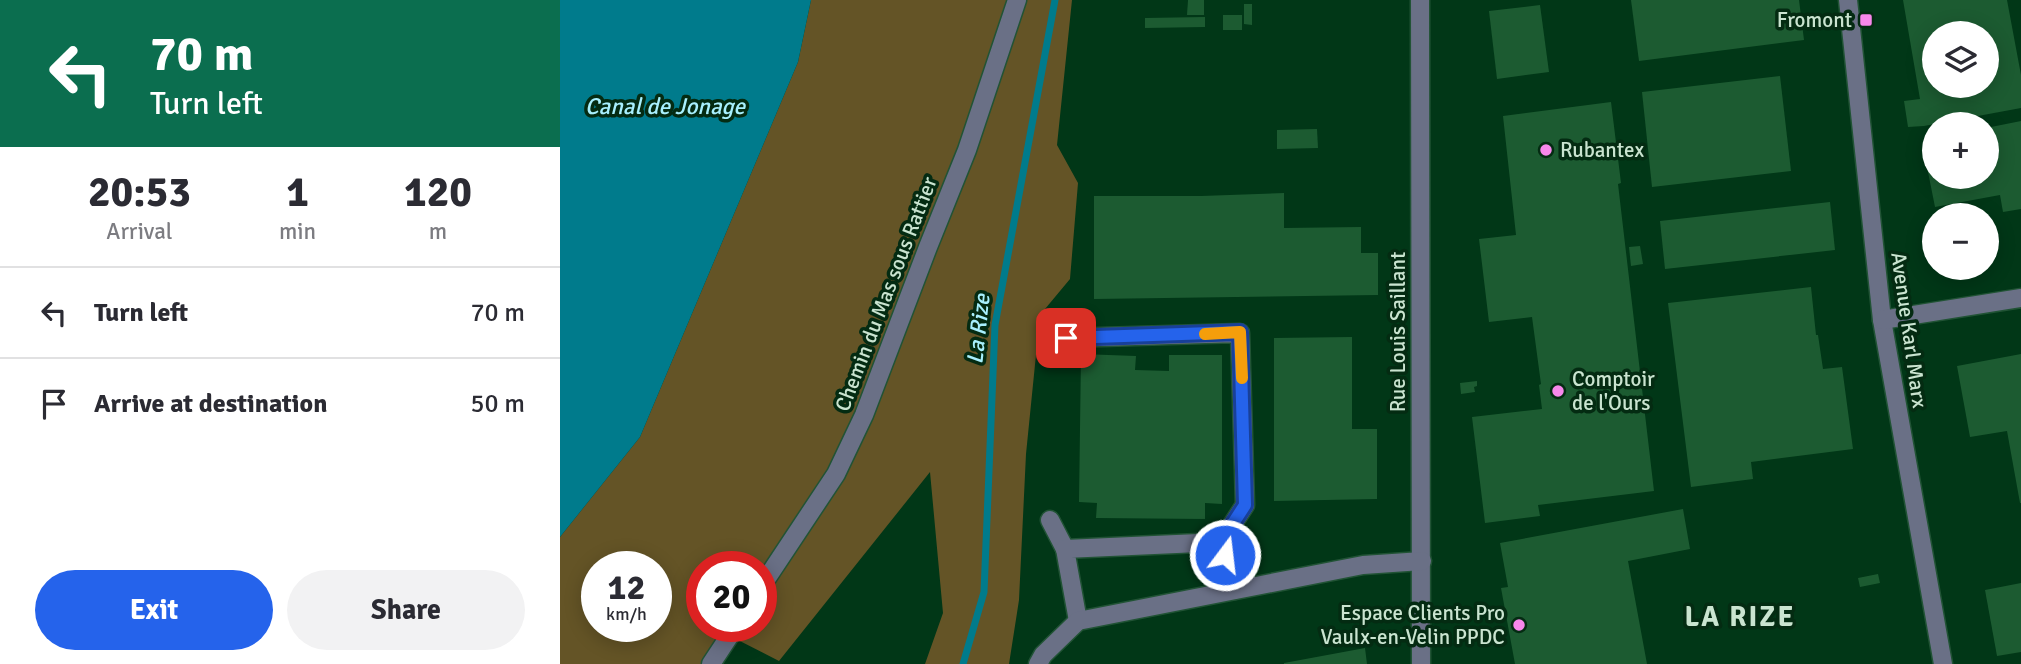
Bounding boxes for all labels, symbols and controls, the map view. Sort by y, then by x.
place label: Fromont [1777,7,1852,33]
marker: Fromont [1858,12,1874,28]
map controls [1922,21,1999,280]
button: layers [1922,21,1999,98]
text: 70 m [150,24,253,84]
icon: left [35,28,126,119]
text: Turn left [150,84,263,123]
water label: Canal de Jonage [585,92,747,121]
button: + [1922,112,1999,189]
place label: Rubantex [1560,137,1644,163]
marker: Rubantex [1538,142,1554,158]
text: 20:53 [88,167,191,218]
text: 1 [286,167,309,218]
text: 120 [404,167,472,218]
street label: Chemin du Mas sous Rattier [829,173,943,415]
button: − [1922,203,1999,280]
text: Arrival [106,217,173,246]
text: min [279,217,316,246]
text: m [429,217,447,246]
street label: Avenue Karl Marx [1885,250,1933,410]
street label: Rue Louis Saillant [1385,252,1411,412]
water label: La Rize [960,291,997,365]
icon: left [35,294,73,332]
text: Turn left [94,297,188,329]
text: 70 m [470,297,525,329]
pin [1036,308,1096,368]
icon: arrive [1047,319,1085,357]
place label: Comptoir de l'Ours [1572,366,1655,416]
marker: Comptoir de l'Ours [1550,383,1566,399]
icon: arrive [35,385,73,423]
text: Arrive at destination [94,388,327,420]
text: 50 m [470,388,525,420]
position arrow [1188,518,1262,592]
speed limit sign: 20 [686,551,777,642]
text: 12 [608,566,645,609]
button: Exit [35,570,273,650]
button: Share [287,570,525,650]
place label: Espace Clients Pro Vaulx-en-Velin PPDC [1321,600,1505,650]
district label: LA RIZE [1685,600,1795,634]
text: km/h [606,603,647,625]
marker: Espace Clients Pro Vaulx-en-Velin PPDC [1511,617,1527,633]

